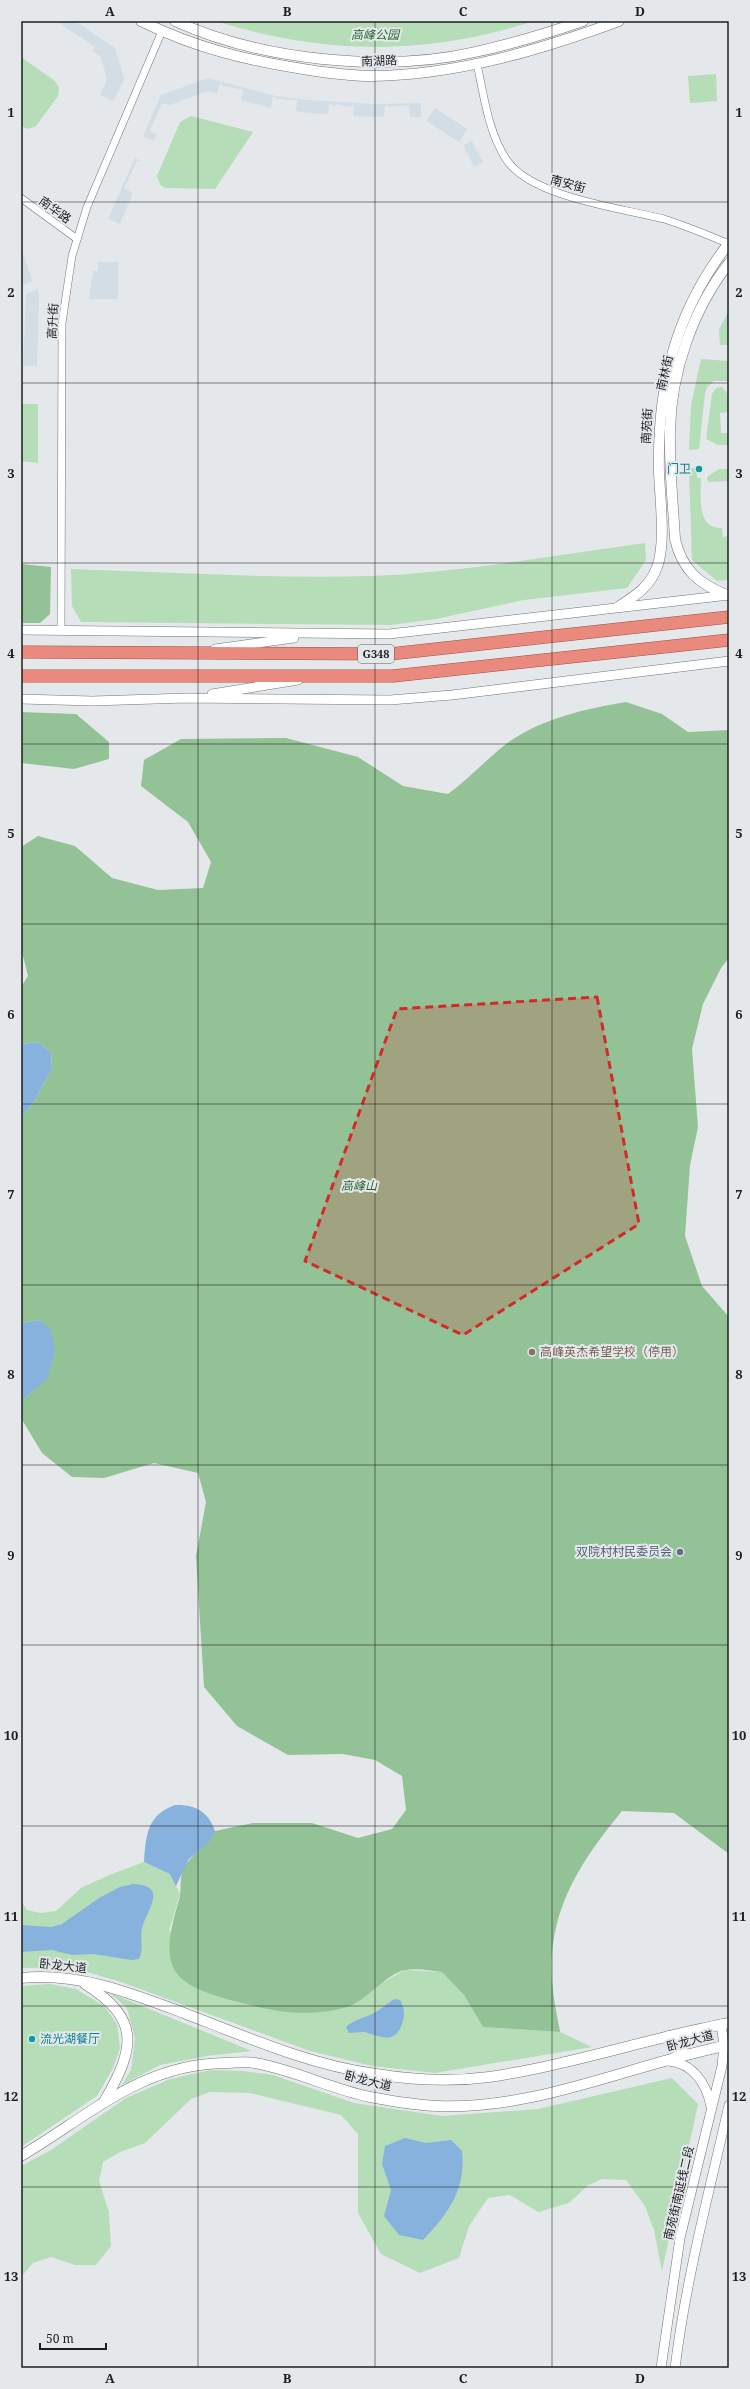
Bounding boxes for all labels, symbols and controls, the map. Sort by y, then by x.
text: A [105,2,115,20]
text: B [283,2,292,20]
text: C [459,2,468,20]
text: D [635,2,645,20]
park label: 高峰公园 [351,26,401,43]
street label: 南湖路 [361,51,397,70]
text: 1 [7,103,15,121]
text: 1 [735,103,743,121]
street label: 南安街 [549,171,588,196]
street label: 南华路 [36,192,75,227]
text: 2 [7,283,15,301]
text: 2 [735,283,743,301]
street label: 高升街 [43,303,62,339]
street label: 南林街 [652,353,677,392]
street label: 南苑街 [637,408,656,444]
place label: 门卫 [667,460,691,477]
text: 3 [7,464,15,482]
marker: 门卫 [694,464,704,474]
text: 3 [735,464,743,482]
text: 4 [7,644,15,662]
text: 4 [735,644,743,662]
road number: G348 [358,645,394,663]
text: 5 [7,824,15,842]
text: 5 [735,824,743,842]
text: 6 [7,1005,15,1023]
text: 6 [735,1005,743,1023]
park label: 高峰山 [341,1177,378,1194]
text: 7 [7,1185,15,1203]
text: 7 [735,1185,743,1203]
place label: 高峰英杰希望学校（停用） [540,1343,684,1360]
marker: 高峰英杰希望学校（停用） [527,1347,537,1357]
text: 8 [7,1365,15,1383]
text: 8 [735,1365,743,1383]
place label: 双院村村民委员会 [576,1543,672,1560]
text: 9 [7,1546,15,1564]
text: 9 [735,1546,743,1564]
marker: 双院村村民委员会 [675,1547,685,1557]
text: 10 [4,1726,18,1744]
text: 10 [732,1726,746,1744]
text: 11 [4,1907,18,1925]
text: 11 [732,1907,746,1925]
street label: 卧龙大道 [38,1955,88,1976]
street label: 卧龙大道 [664,2026,715,2055]
place label: 流光湖餐厅 [40,2030,100,2047]
marker: 流光湖餐厅 [27,2034,37,2044]
street label: 卧龙大道 [343,2066,393,2095]
text: 12 [4,2087,18,2105]
text: 12 [732,2087,746,2105]
street label: 南苑街南延线二段 [659,2144,698,2242]
text: 13 [4,2267,18,2285]
text: 13 [732,2267,746,2285]
scale bar [40,2325,106,2351]
text: 50 m [46,2330,74,2347]
text: A [105,2369,115,2387]
text: B [283,2369,292,2387]
text: C [459,2369,468,2387]
text: D [635,2369,645,2387]

